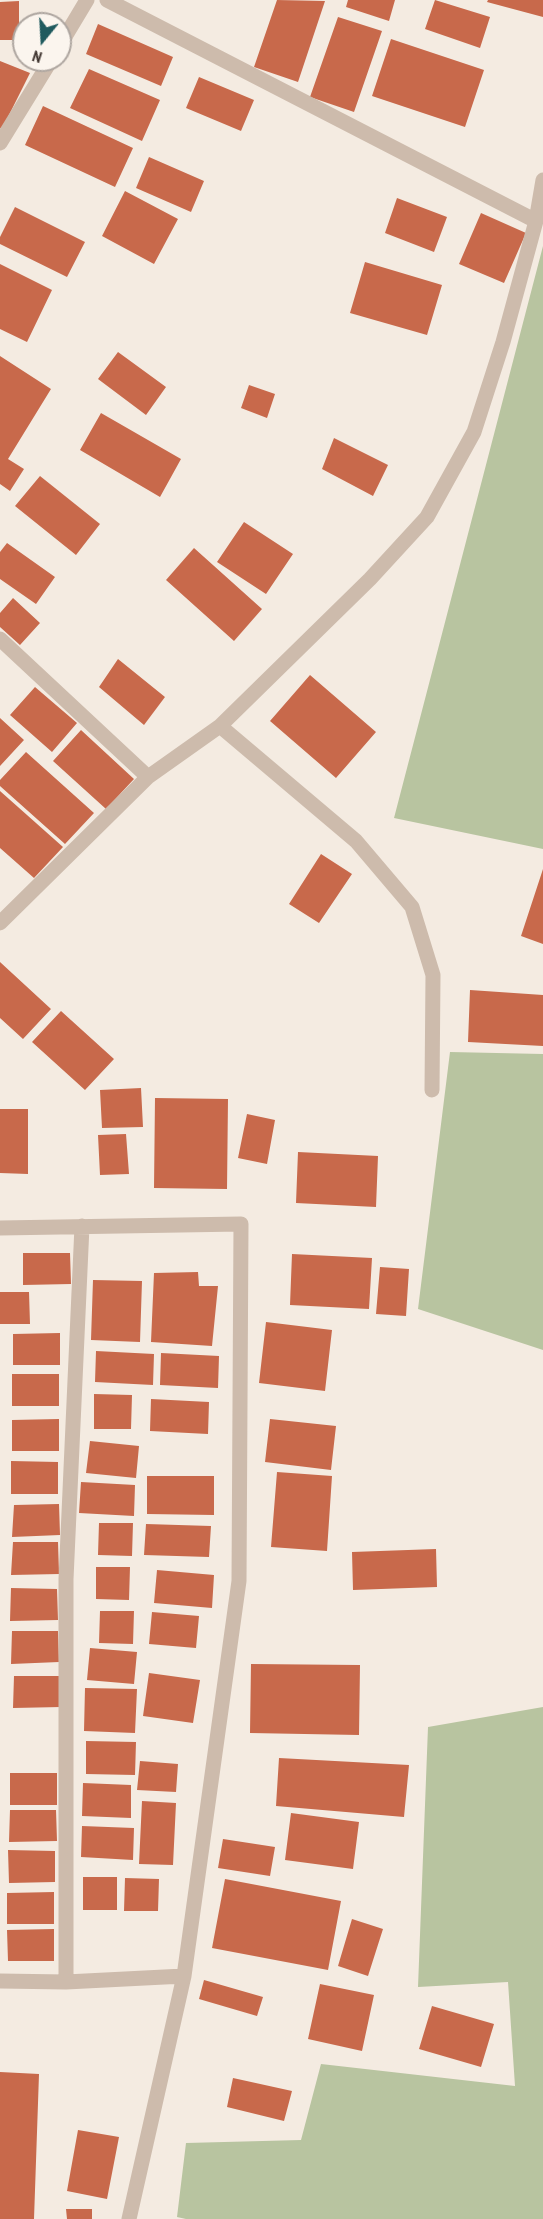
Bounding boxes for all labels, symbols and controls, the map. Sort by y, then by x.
north arrow [12,12,72,72]
text: N [30,46,44,68]

